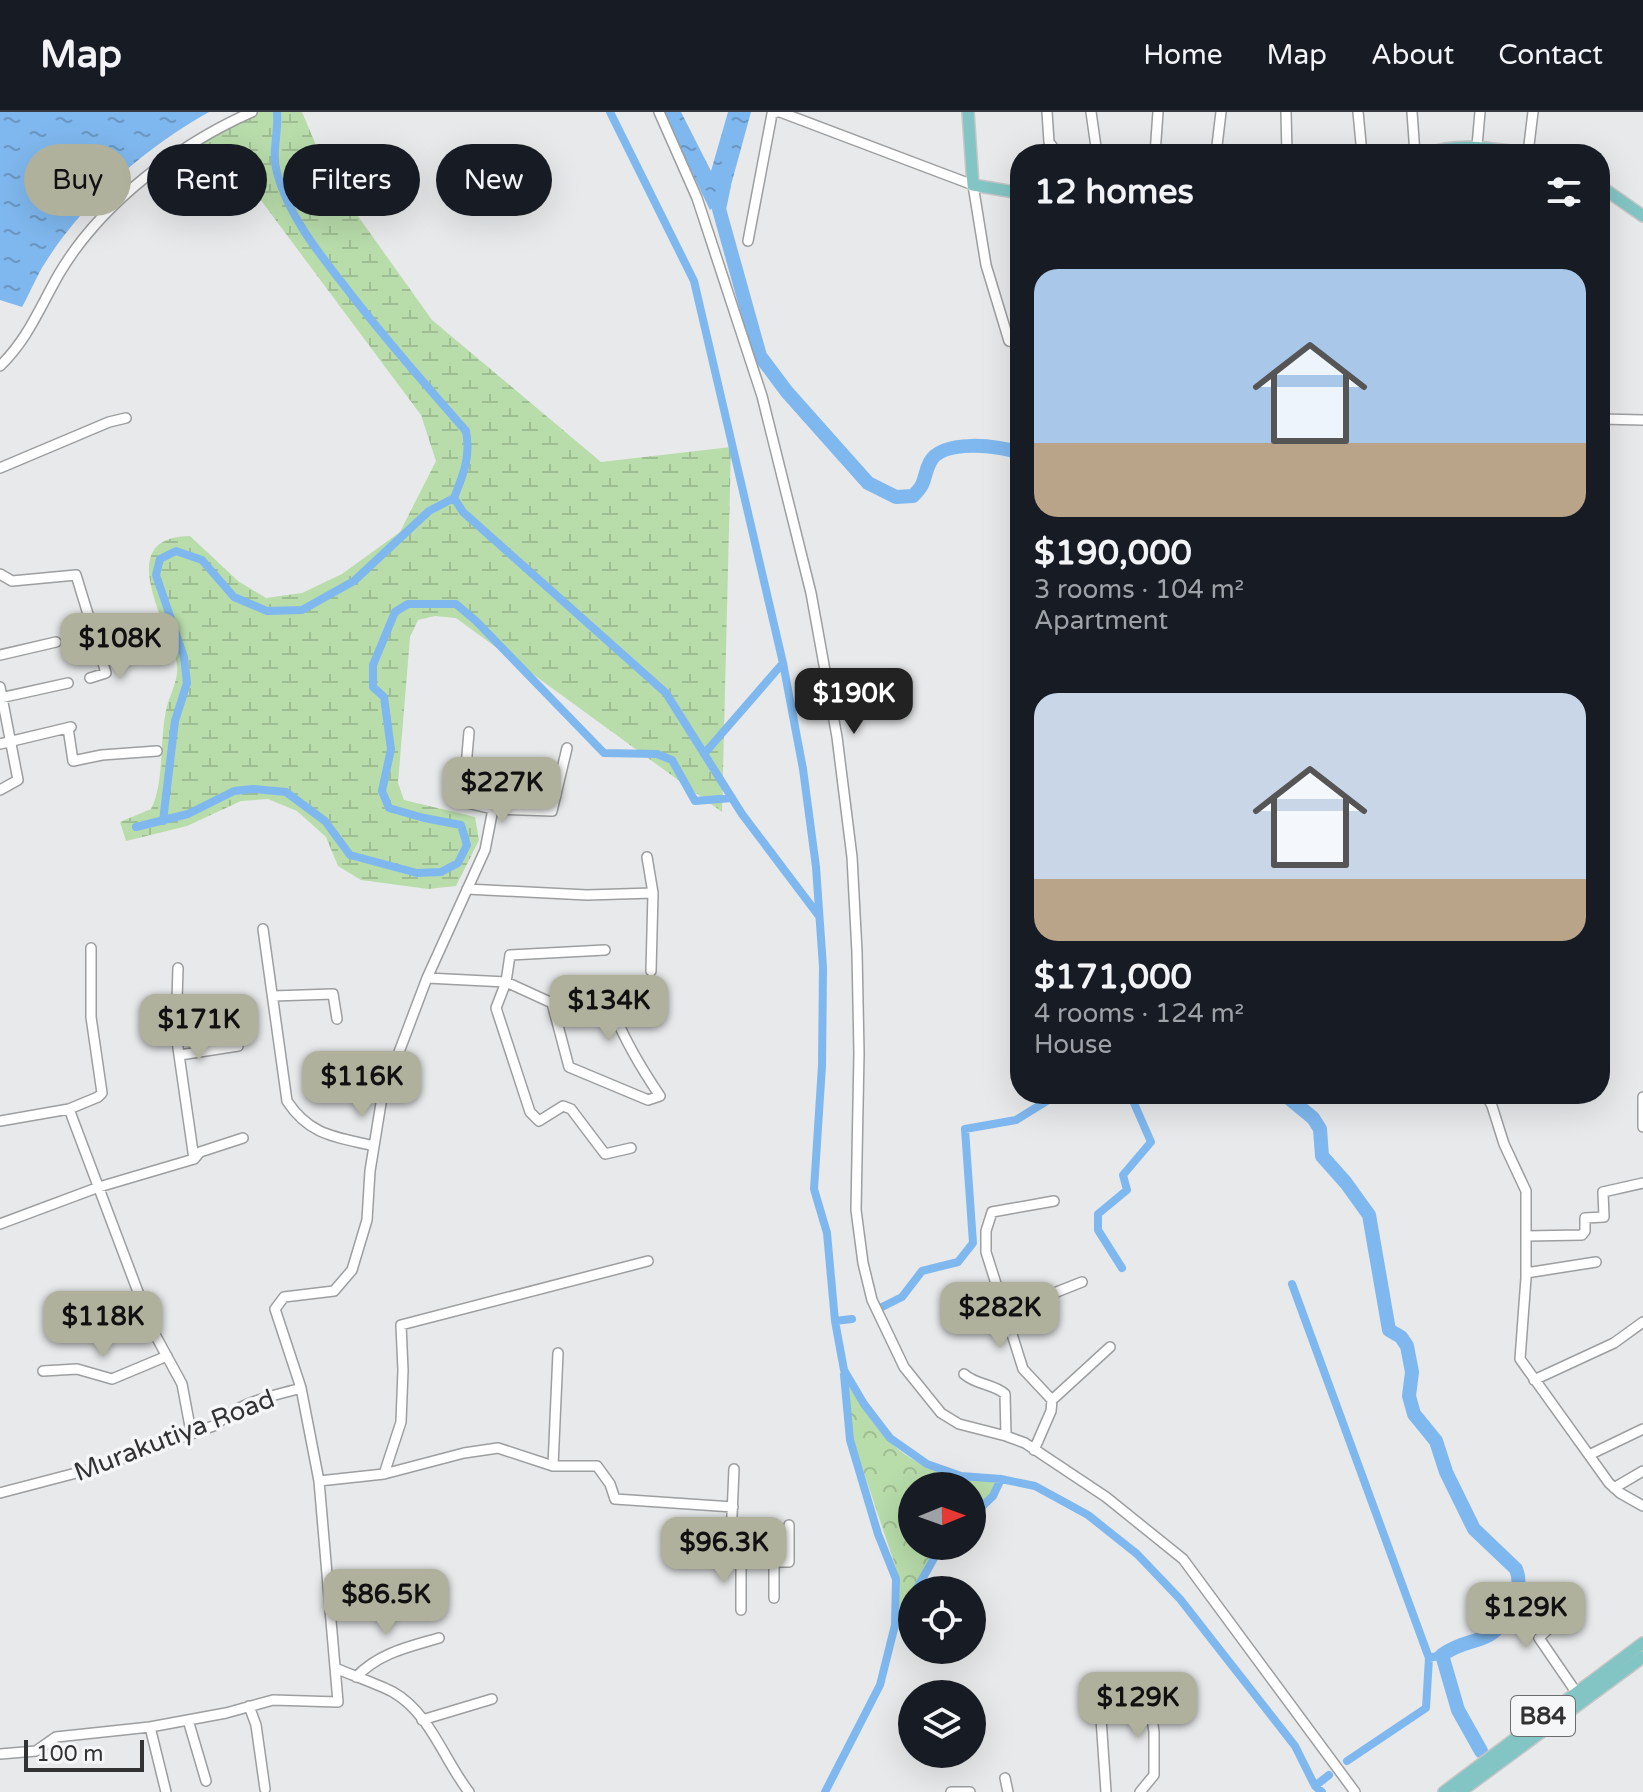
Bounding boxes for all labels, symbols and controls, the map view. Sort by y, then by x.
text: Map [40,32,122,78]
text: Home [1143,38,1223,72]
text: Map [1267,38,1327,72]
text: About [1371,38,1454,72]
text: Contact [1498,38,1603,72]
chip: Buy [24,144,131,216]
chip: Rent [147,144,267,216]
chip: Filters [283,144,420,216]
chip: New [436,144,552,216]
icon: filters [1542,170,1586,214]
text: 12 homes [1034,172,1194,213]
icon: home [1238,321,1382,465]
text: $190,000 [1034,533,1192,574]
text: 3 rooms · 104 m² [1034,574,1244,605]
text: Apartment [1034,605,1168,636]
pin: $108K [64,613,176,681]
text: $108K [79,623,161,654]
pin: $190K [798,668,910,736]
text: $190K [813,678,895,709]
icon: home [1238,745,1382,889]
pin: $227K [446,757,558,825]
text: $227K [461,767,543,798]
text: $171,000 [1034,957,1192,998]
pin: $134K [553,975,665,1043]
text: $134K [568,985,650,1016]
pin: $171K [143,994,255,1062]
text: 4 rooms · 124 m² [1034,998,1244,1029]
text: $171K [158,1004,240,1035]
text: House [1034,1029,1112,1060]
pin: $116K [306,1051,418,1119]
text: $116K [321,1061,403,1092]
pin: $282K [944,1282,1056,1350]
pin: $118K [47,1291,159,1359]
text: $282K [959,1292,1041,1323]
text: $118K [62,1301,144,1332]
street label: Murakutiya Road [70,1383,279,1488]
north arrow [898,1472,986,1560]
map controls [898,1472,986,1768]
pin: $96.3K [659,1517,789,1585]
text: $96.3K [679,1527,769,1558]
pin: $86.5K [321,1569,451,1637]
button: locate [898,1576,986,1664]
text: $86.5K [341,1579,431,1610]
pin: $129K [1470,1582,1582,1650]
text: $129K [1485,1592,1567,1623]
pin: $129K [1082,1672,1194,1740]
button: layers [898,1680,986,1768]
text: $129K [1097,1682,1179,1713]
road number: B84 [1511,1696,1575,1736]
scale bar [24,1736,144,1772]
text: 100 m [36,1741,103,1767]

